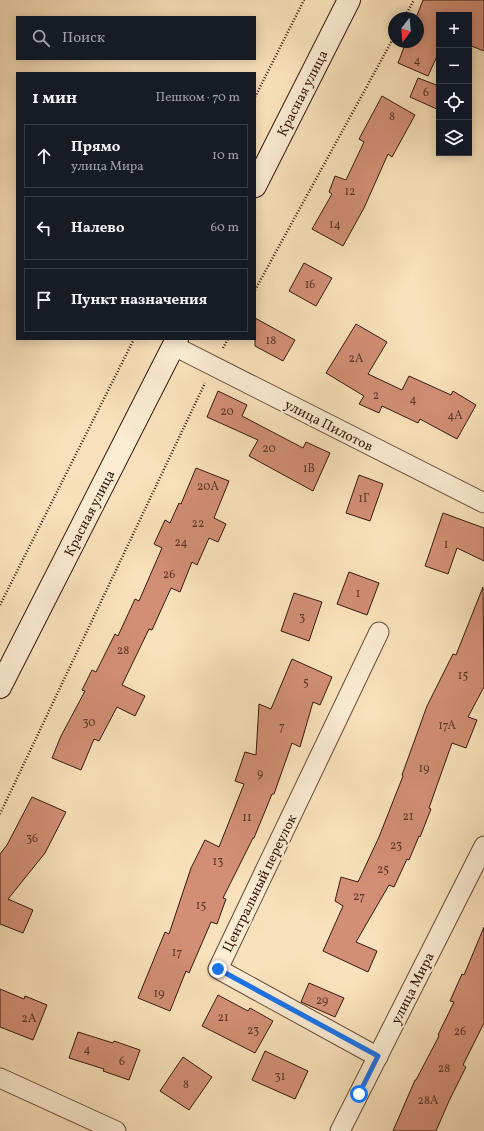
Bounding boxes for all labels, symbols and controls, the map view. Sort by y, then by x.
north arrow [388,12,424,48]
map controls [436,12,472,156]
button: + [436,12,472,48]
search box [16,16,256,60]
icon: search [30,27,52,49]
text: Поиск [62,28,105,49]
street label: Красная улица [273,47,333,140]
button: − [436,48,472,84]
house number: 4 [413,53,421,69]
button: locate [436,84,472,120]
house number: 6 [423,85,429,101]
text: 1 мин [32,87,77,110]
text: Пешком · 70 m [156,89,240,107]
house number: 8 [389,109,395,125]
button: layers [436,120,472,156]
text: Прямо [71,137,120,158]
icon: ahead [33,145,55,167]
text: 10 m [212,147,239,165]
text: улица Мира [71,158,144,176]
house number: 12 [344,184,356,200]
icon: left [33,217,55,239]
house number: 14 [329,217,341,233]
text: Налево [71,218,125,239]
text: 60 m [211,219,239,237]
house number: 16 [305,277,315,293]
icon: arrive [33,289,55,311]
text: Пункт назначения [71,290,207,311]
house number: 18 [266,333,276,349]
house number: 2А [349,351,364,367]
house number: 2 [373,388,379,404]
house number: 4 [409,392,417,408]
street label: улица Пилотов [281,396,376,457]
house number: 20 [220,404,234,420]
house number: 4А [447,408,463,424]
house number: 20 [262,441,276,457]
house number: 1В [303,461,315,477]
street label: Красная улица [60,467,120,560]
house number: 20А [197,479,220,495]
house number: 1Г [358,491,370,507]
house number: 22 [192,516,204,532]
house number: 24 [174,535,188,551]
house number: 1 [444,537,448,553]
house number: 26 [163,567,175,583]
house number: 1 [356,586,360,602]
house number: 3 [299,610,305,626]
house number: 28 [117,643,129,659]
house number: 15 [458,668,468,684]
house number: 5 [303,675,309,691]
house number: 30 [82,715,96,731]
house number: 17А [438,718,456,734]
house number: 7 [279,719,285,735]
house number: 19 [419,761,429,777]
house number: 9 [257,766,263,782]
house number: 21 [402,809,414,825]
house number: 11 [242,810,252,826]
street label: Центральный переулок [219,811,302,956]
house number: 36 [26,831,38,847]
house number: 23 [390,838,402,854]
house number: 13 [213,854,223,870]
house number: 25 [377,862,389,878]
house number: 27 [353,889,365,905]
house number: 15 [196,898,206,914]
house number: 17 [172,945,182,961]
street label: улица Мира [387,949,440,1028]
route end [209,960,227,978]
house number: 19 [154,986,164,1002]
house number: 29 [316,993,328,1009]
house number: 21 [217,1010,229,1026]
house number: 2А [22,1011,37,1027]
house number: 23 [247,1023,259,1039]
house number: 26 [454,1024,466,1040]
house number: 4 [83,1042,91,1058]
house number: 6 [119,1054,125,1070]
house number: 28 [438,1061,450,1077]
house number: 31 [275,1069,285,1085]
house number: 8 [183,1077,189,1093]
route start [350,1085,368,1103]
house number: 28А [418,1093,439,1109]

